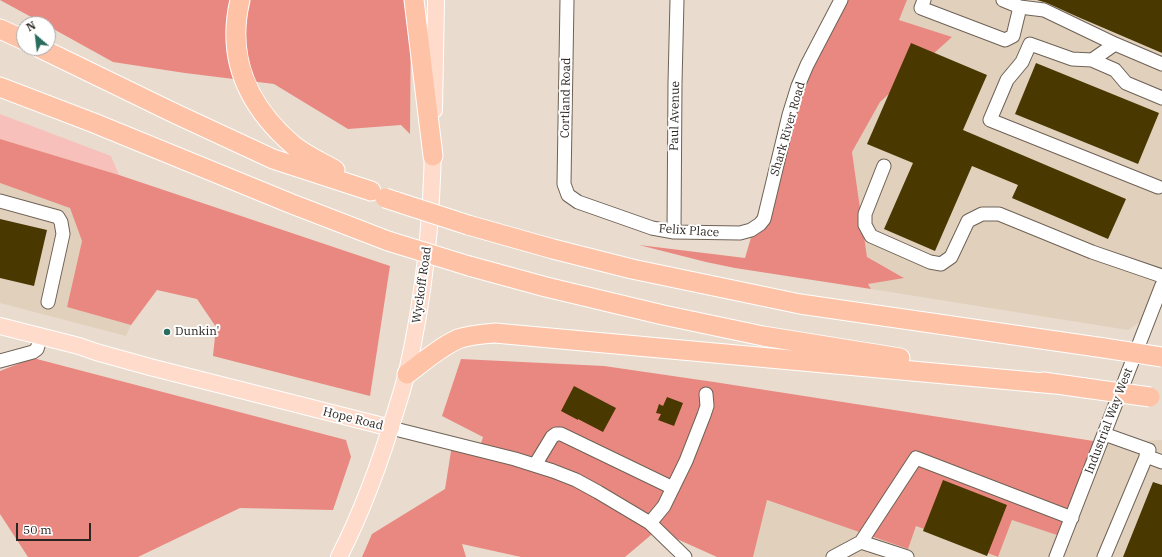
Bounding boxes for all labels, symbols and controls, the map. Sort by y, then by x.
north arrow [16,16,56,56]
text: N [24,18,38,35]
street label: Cortland Road [558,58,574,138]
street label: Shark River Road [768,80,808,178]
street label: Paul Avenue [667,81,683,151]
street label: Felix Place [658,222,720,240]
street label: Wyckoff Road [409,246,435,324]
place label: Dunkin' [175,325,219,339]
marker: Dunkin' [162,327,172,337]
street label: Industrial Way West [1082,366,1136,476]
street label: Hope Road [321,405,385,433]
scale bar [18,515,93,541]
text: 50 m [23,522,52,537]

